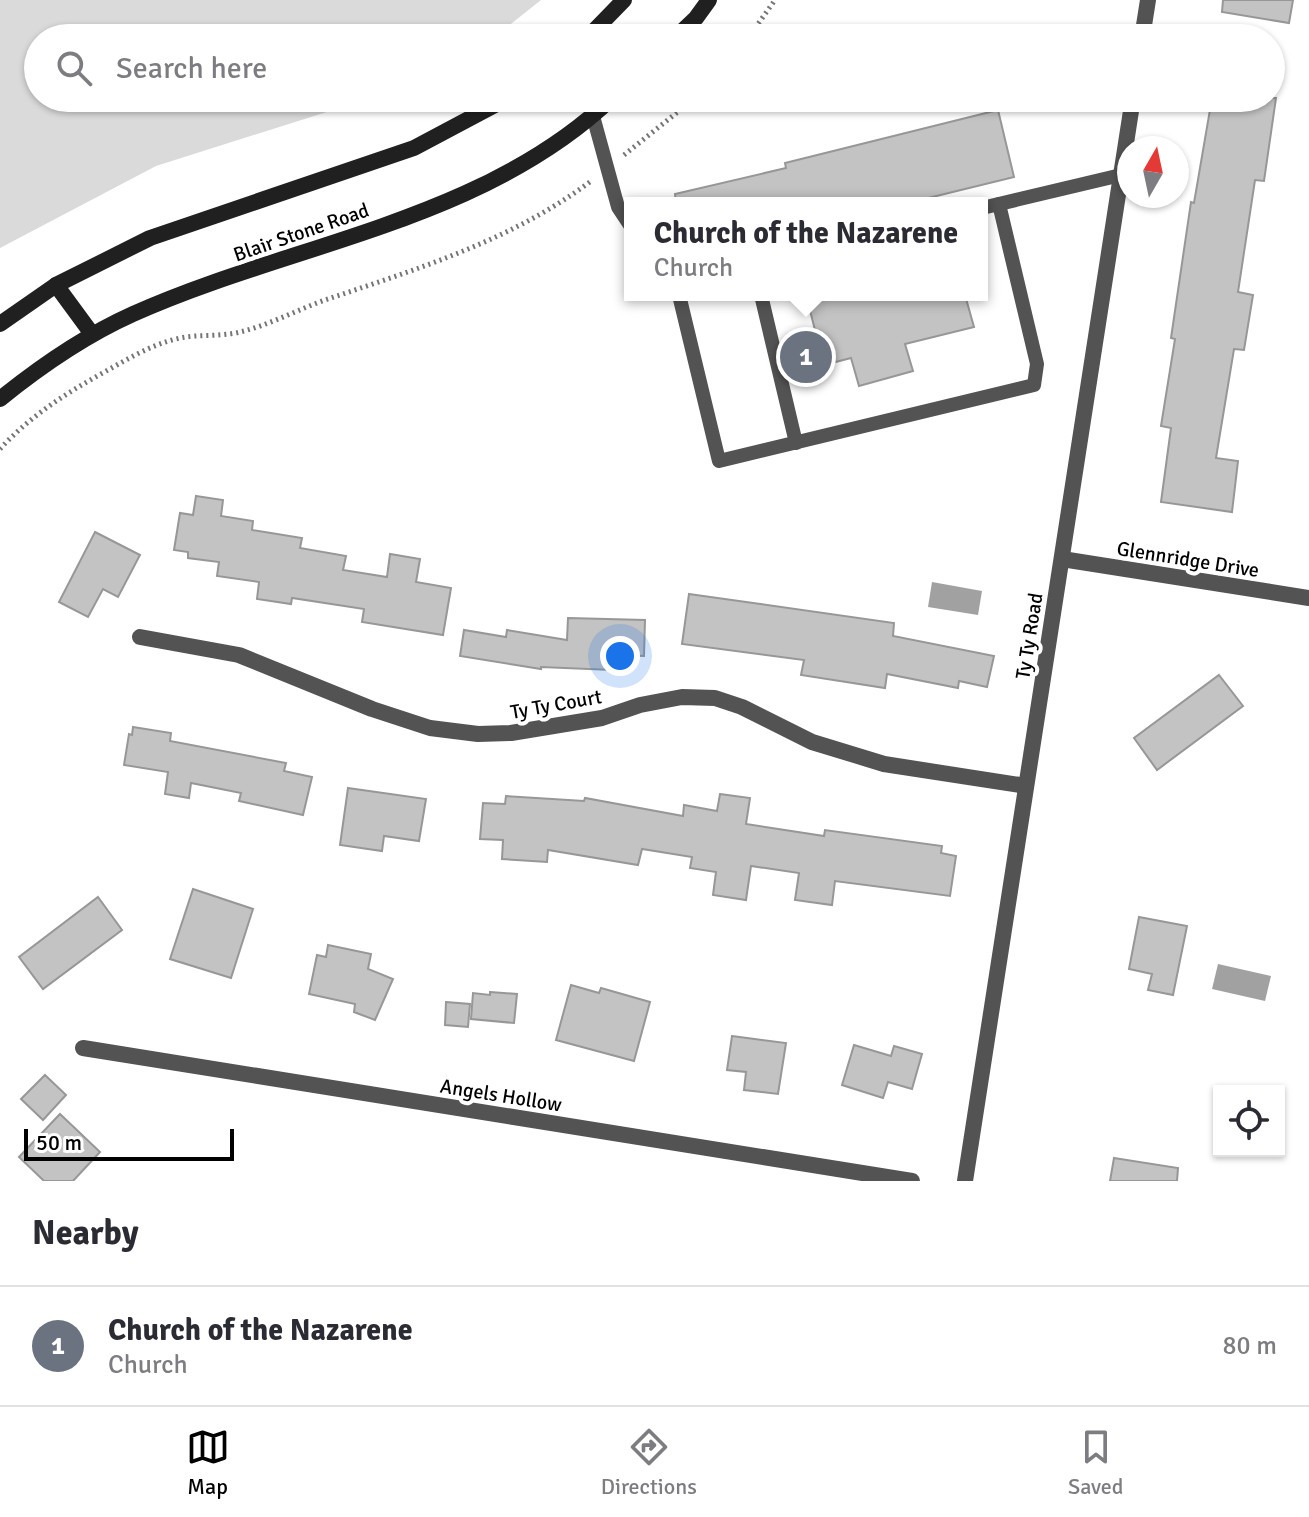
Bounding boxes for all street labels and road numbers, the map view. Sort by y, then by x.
street label: Blair Stone Road [230,198,372,267]
street label: Glennridge Drive [1115,536,1261,583]
street label: Ty Ty Road [1010,591,1049,681]
street label: Ty Ty Court [508,684,604,725]
street label: Angels Hollow [438,1074,564,1118]

